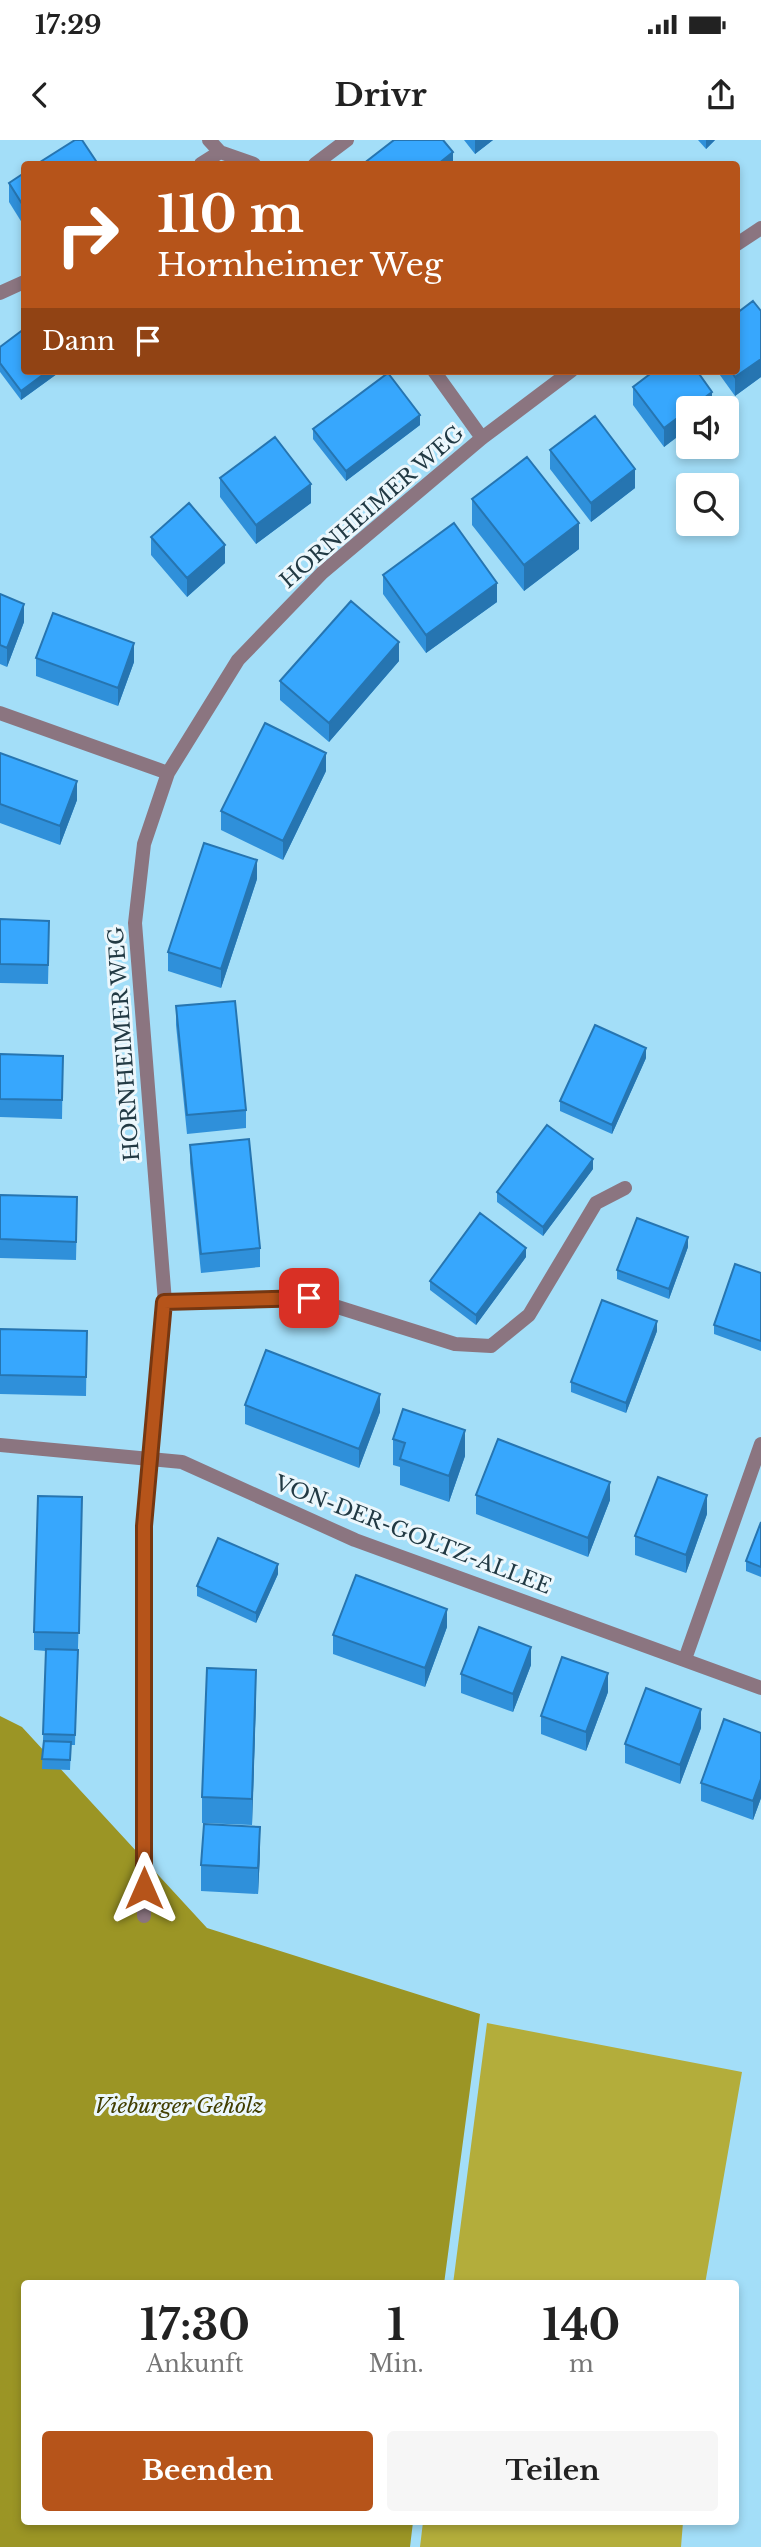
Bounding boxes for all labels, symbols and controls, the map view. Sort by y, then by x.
text: 17:29 [35,9,102,41]
text: Drivr [334,75,427,115]
icon: back [21,76,59,114]
icon: share [702,76,740,114]
text: 110 m [157,184,304,245]
icon: right [42,189,133,280]
text: Hornheimer Weg [157,245,443,285]
icon: arrive [129,322,167,360]
text: Dann [42,325,115,357]
map controls [676,396,739,536]
button: sound [676,396,739,459]
street label: HORNHEIMER WEG [275,420,469,594]
button: search [676,473,739,536]
street label: HORNHEIMER WEG [103,926,145,1162]
pin [279,1268,339,1328]
icon: arrive [290,1279,328,1317]
street label: VON-DER-GOLTZ-ALLEE [270,1470,555,1600]
position arrow [107,1851,181,1925]
park label: Vieburger Gehölz [95,2093,263,2119]
text: 17:30 [140,2299,250,2351]
text: 1 [387,2299,405,2351]
text: 140 [542,2299,620,2351]
text: Ankunft [146,2350,244,2378]
text: Min. [369,2350,424,2378]
text: m [569,2350,594,2378]
button: Beenden [42,2431,373,2511]
button: Teilen [387,2431,718,2511]

